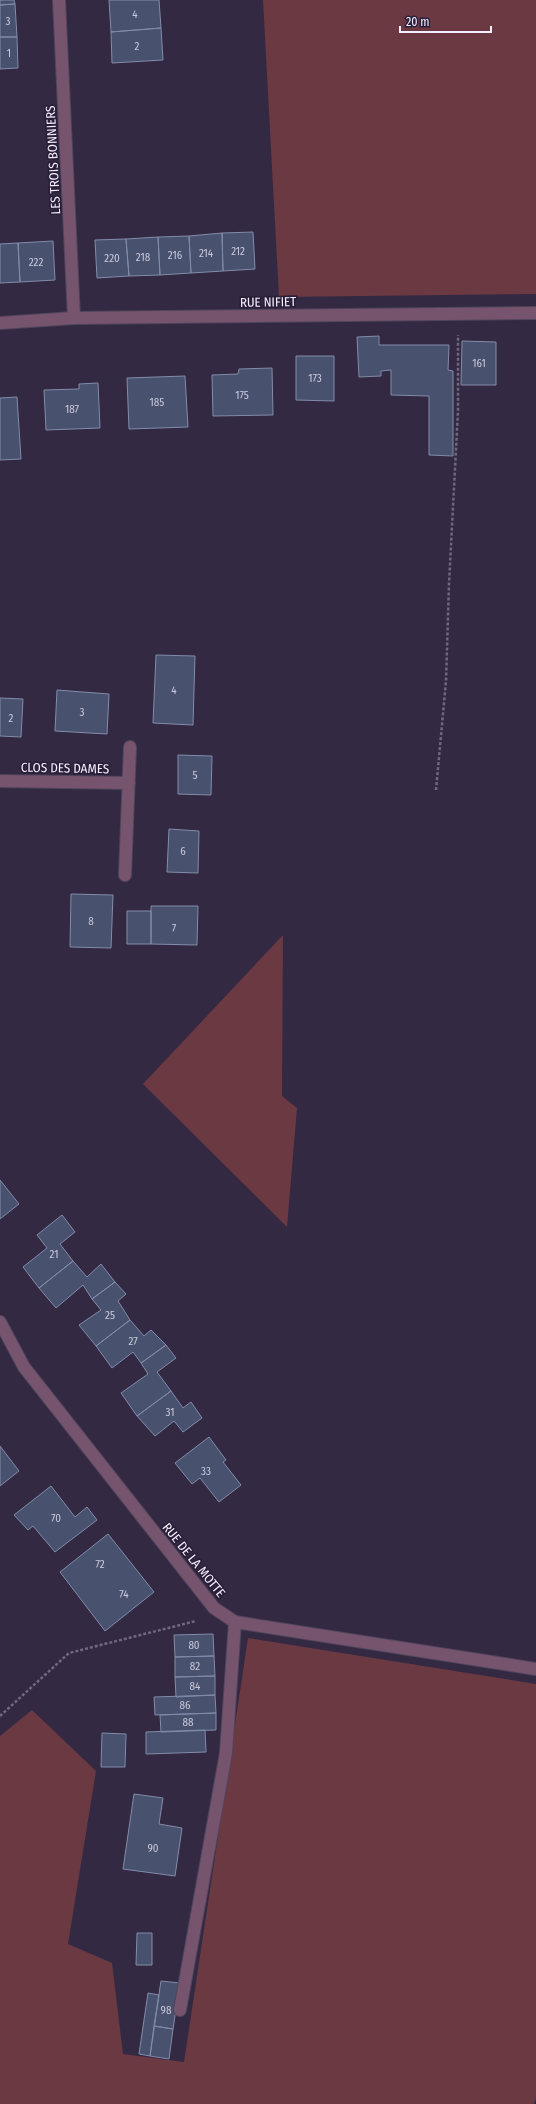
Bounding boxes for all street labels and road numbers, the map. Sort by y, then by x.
street label: LES TROIS BONNIERS [43,105,63,215]
street label: RUE NIFIET [240,294,296,310]
street label: CLOS DES DAMES [21,760,109,776]
street label: RUE DE LA MOTTE [160,1520,228,1600]

